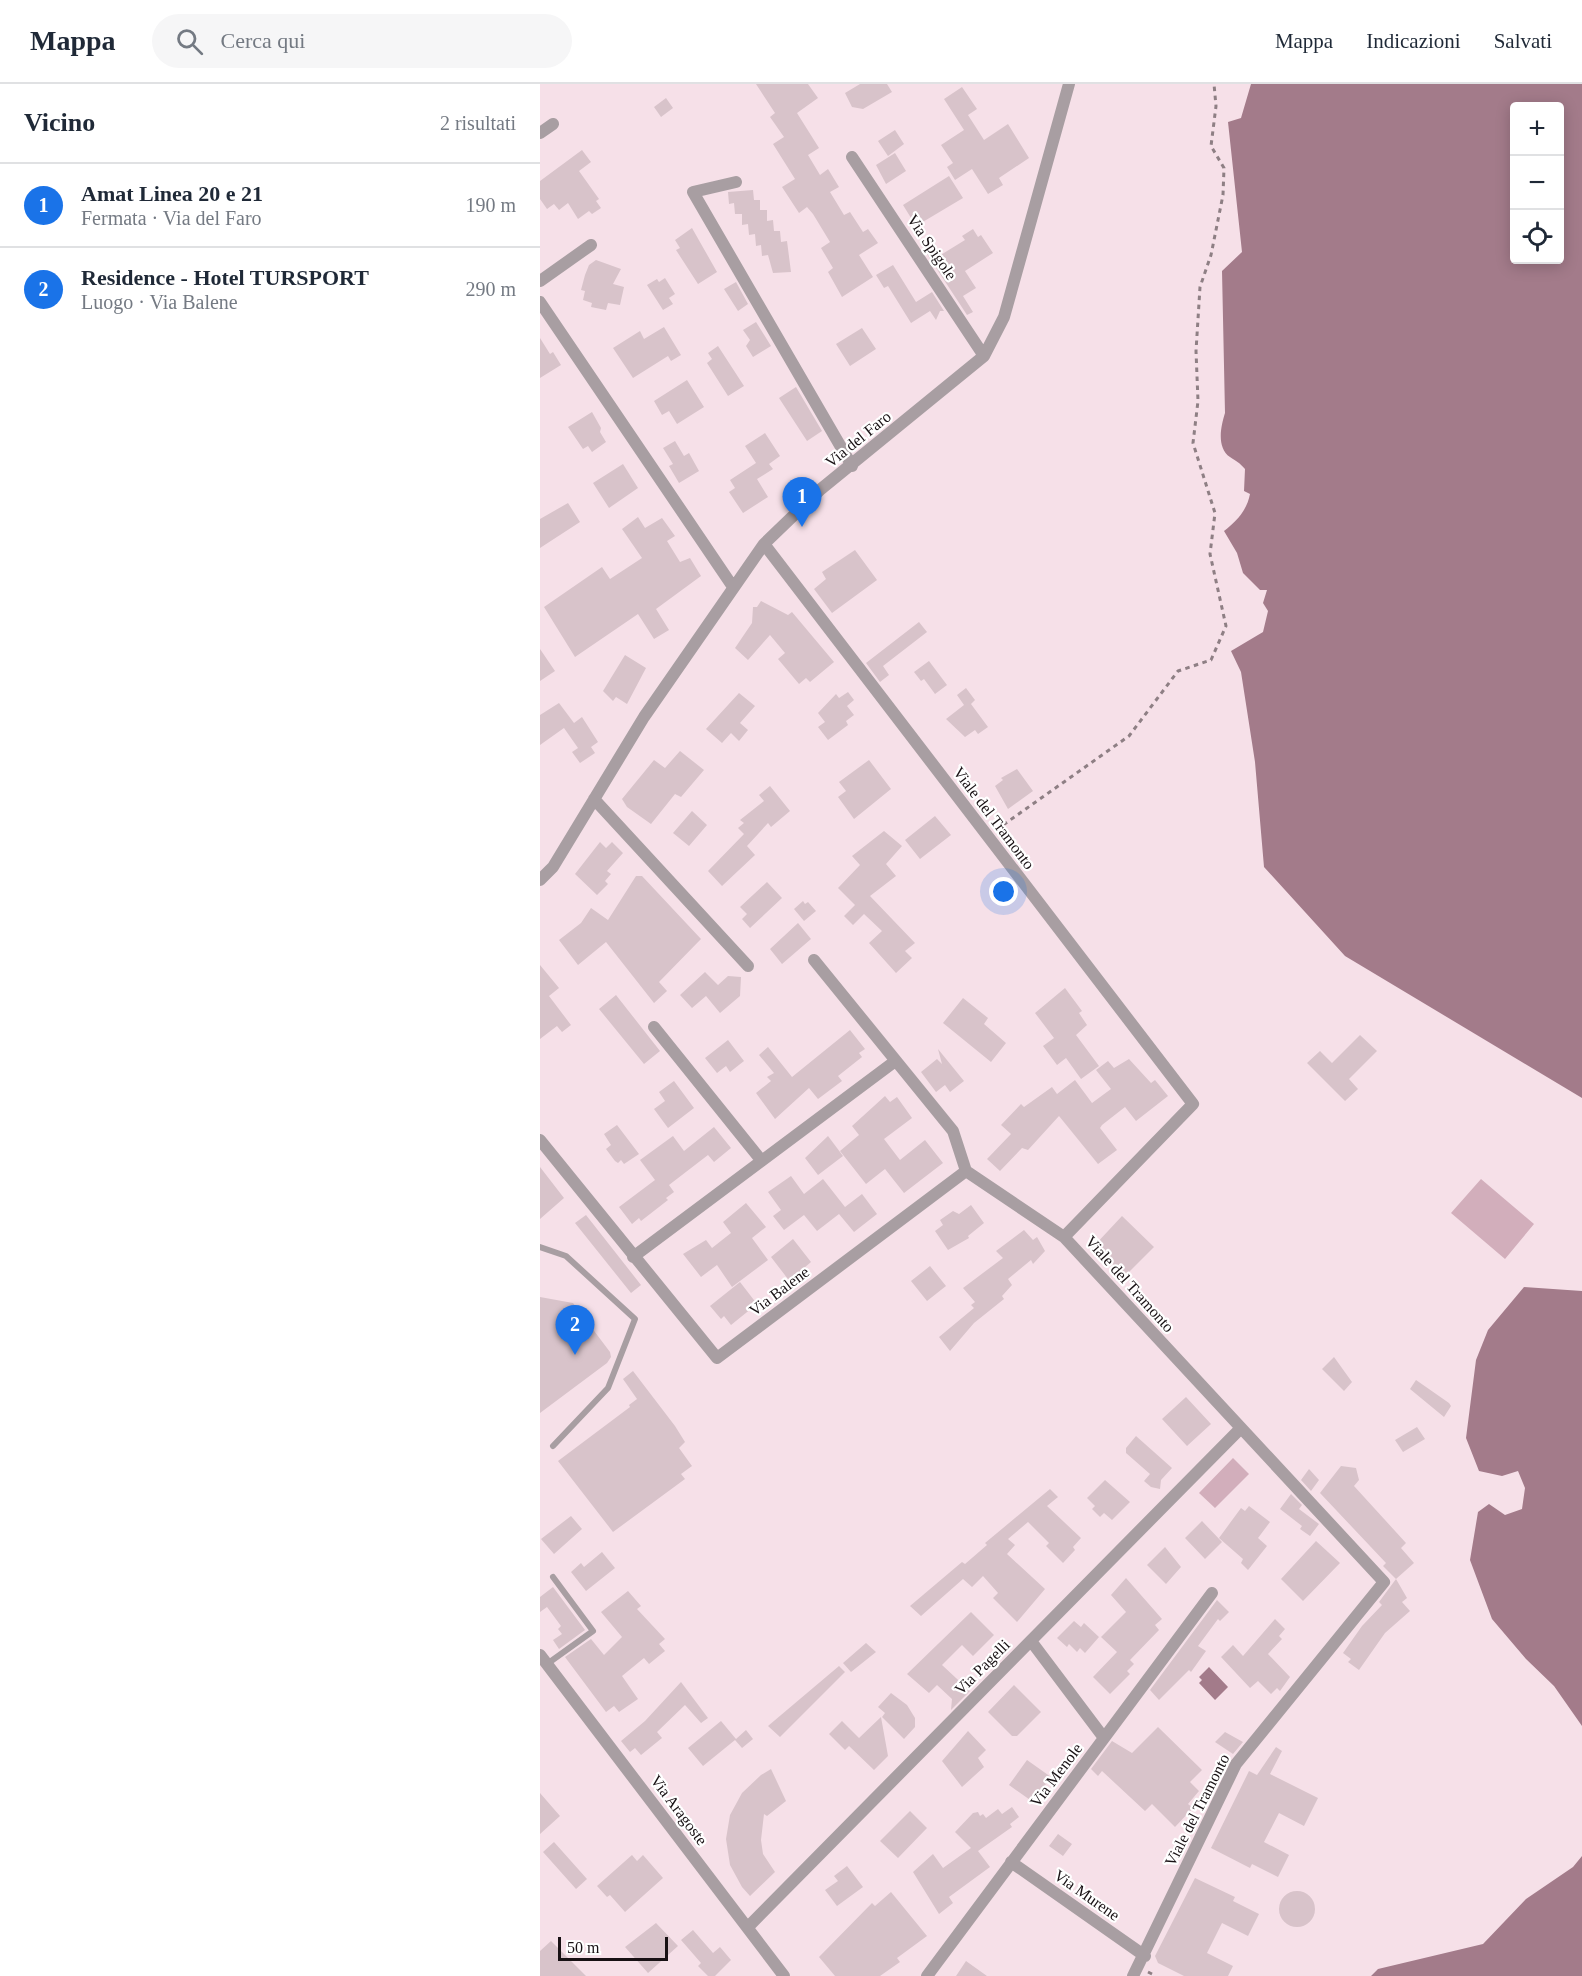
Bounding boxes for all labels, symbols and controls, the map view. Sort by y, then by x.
search box [152,14,572,68]
text: Mappa [30,25,116,56]
icon: search [173,25,206,58]
text: Cerca qui [221,28,305,53]
text: Mappa [1275,29,1333,53]
text: Indicazioni [1366,29,1461,53]
text: Salvati [1494,29,1552,53]
map controls [1510,102,1564,264]
button: + [1510,102,1564,156]
text: Vicino [24,108,95,137]
text: 2 risultati [440,112,516,134]
button: − [1510,156,1564,210]
text: Amat Linea 20 e 21 [81,181,263,206]
text: 1 [39,194,49,216]
text: 190 m [465,194,516,216]
text: Fermata · Via del Faro [81,207,262,229]
button: locate [1510,210,1564,264]
street label: Via Spigole [903,211,960,283]
text: Residence - Hotel TURSPORT [81,265,369,290]
text: 2 [39,278,49,300]
text: 290 m [465,278,516,300]
text: Luogo · Via Balene [81,291,238,313]
street label: Via del Faro [822,408,894,470]
pin: 1 [782,478,822,527]
street label: Viale del Tramonto [950,764,1038,872]
your location [989,877,1018,906]
street label: Viale del Tramonto [1082,1232,1178,1336]
street label: Via Balene [746,1263,812,1319]
pin: 2 [555,1306,594,1355]
street label: Via Pagelli [951,1636,1014,1699]
street label: Via Menole [1027,1740,1085,1810]
street label: Viale del Tramonto [1161,1751,1233,1869]
street label: Via Aragoste [646,1772,711,1849]
street label: Via Murene [1051,1866,1123,1924]
scale bar [558,1934,668,1962]
text: 50 m [567,1939,599,1956]

